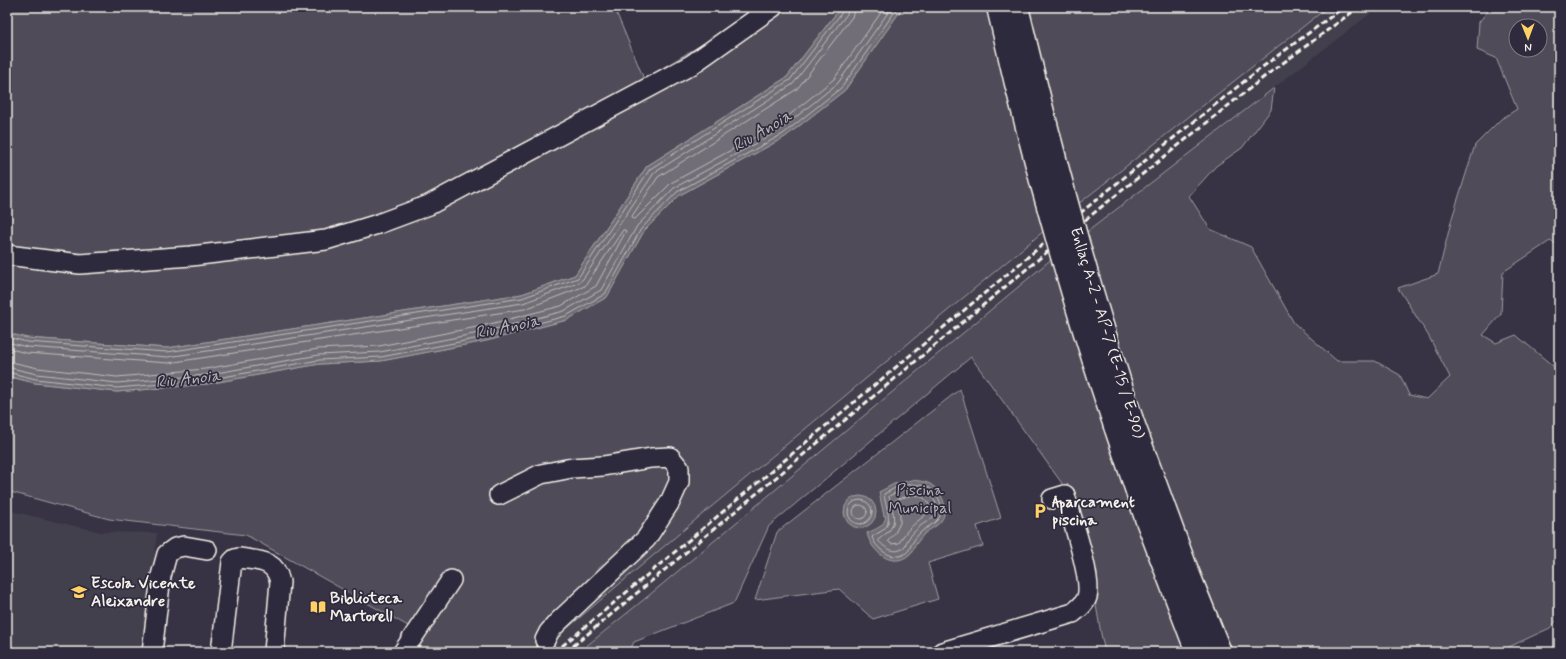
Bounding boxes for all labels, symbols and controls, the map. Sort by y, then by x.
north arrow [1508,18,1548,58]
text: N [1524,40,1532,54]
water label: Riu Anoia [728,105,796,157]
street label: Enllaç A-2 - AP-7 (E-15 / E-90) [1065,225,1149,442]
water label: Riu Anoia [473,310,542,344]
water label: Riu Anoia [154,365,222,393]
park label: Piscina Municipal [889,480,952,519]
place label: Aparcament piscina [1052,492,1135,531]
parking icon: Aparcament piscina [1031,502,1049,520]
place label: Escola Vicente Aleixandre [91,573,196,612]
school or university icon: Escola Vicente Aleixandre [70,583,88,601]
place label: Biblioteca Martorell [330,588,402,627]
library icon: Biblioteca Martorell [309,598,327,616]

